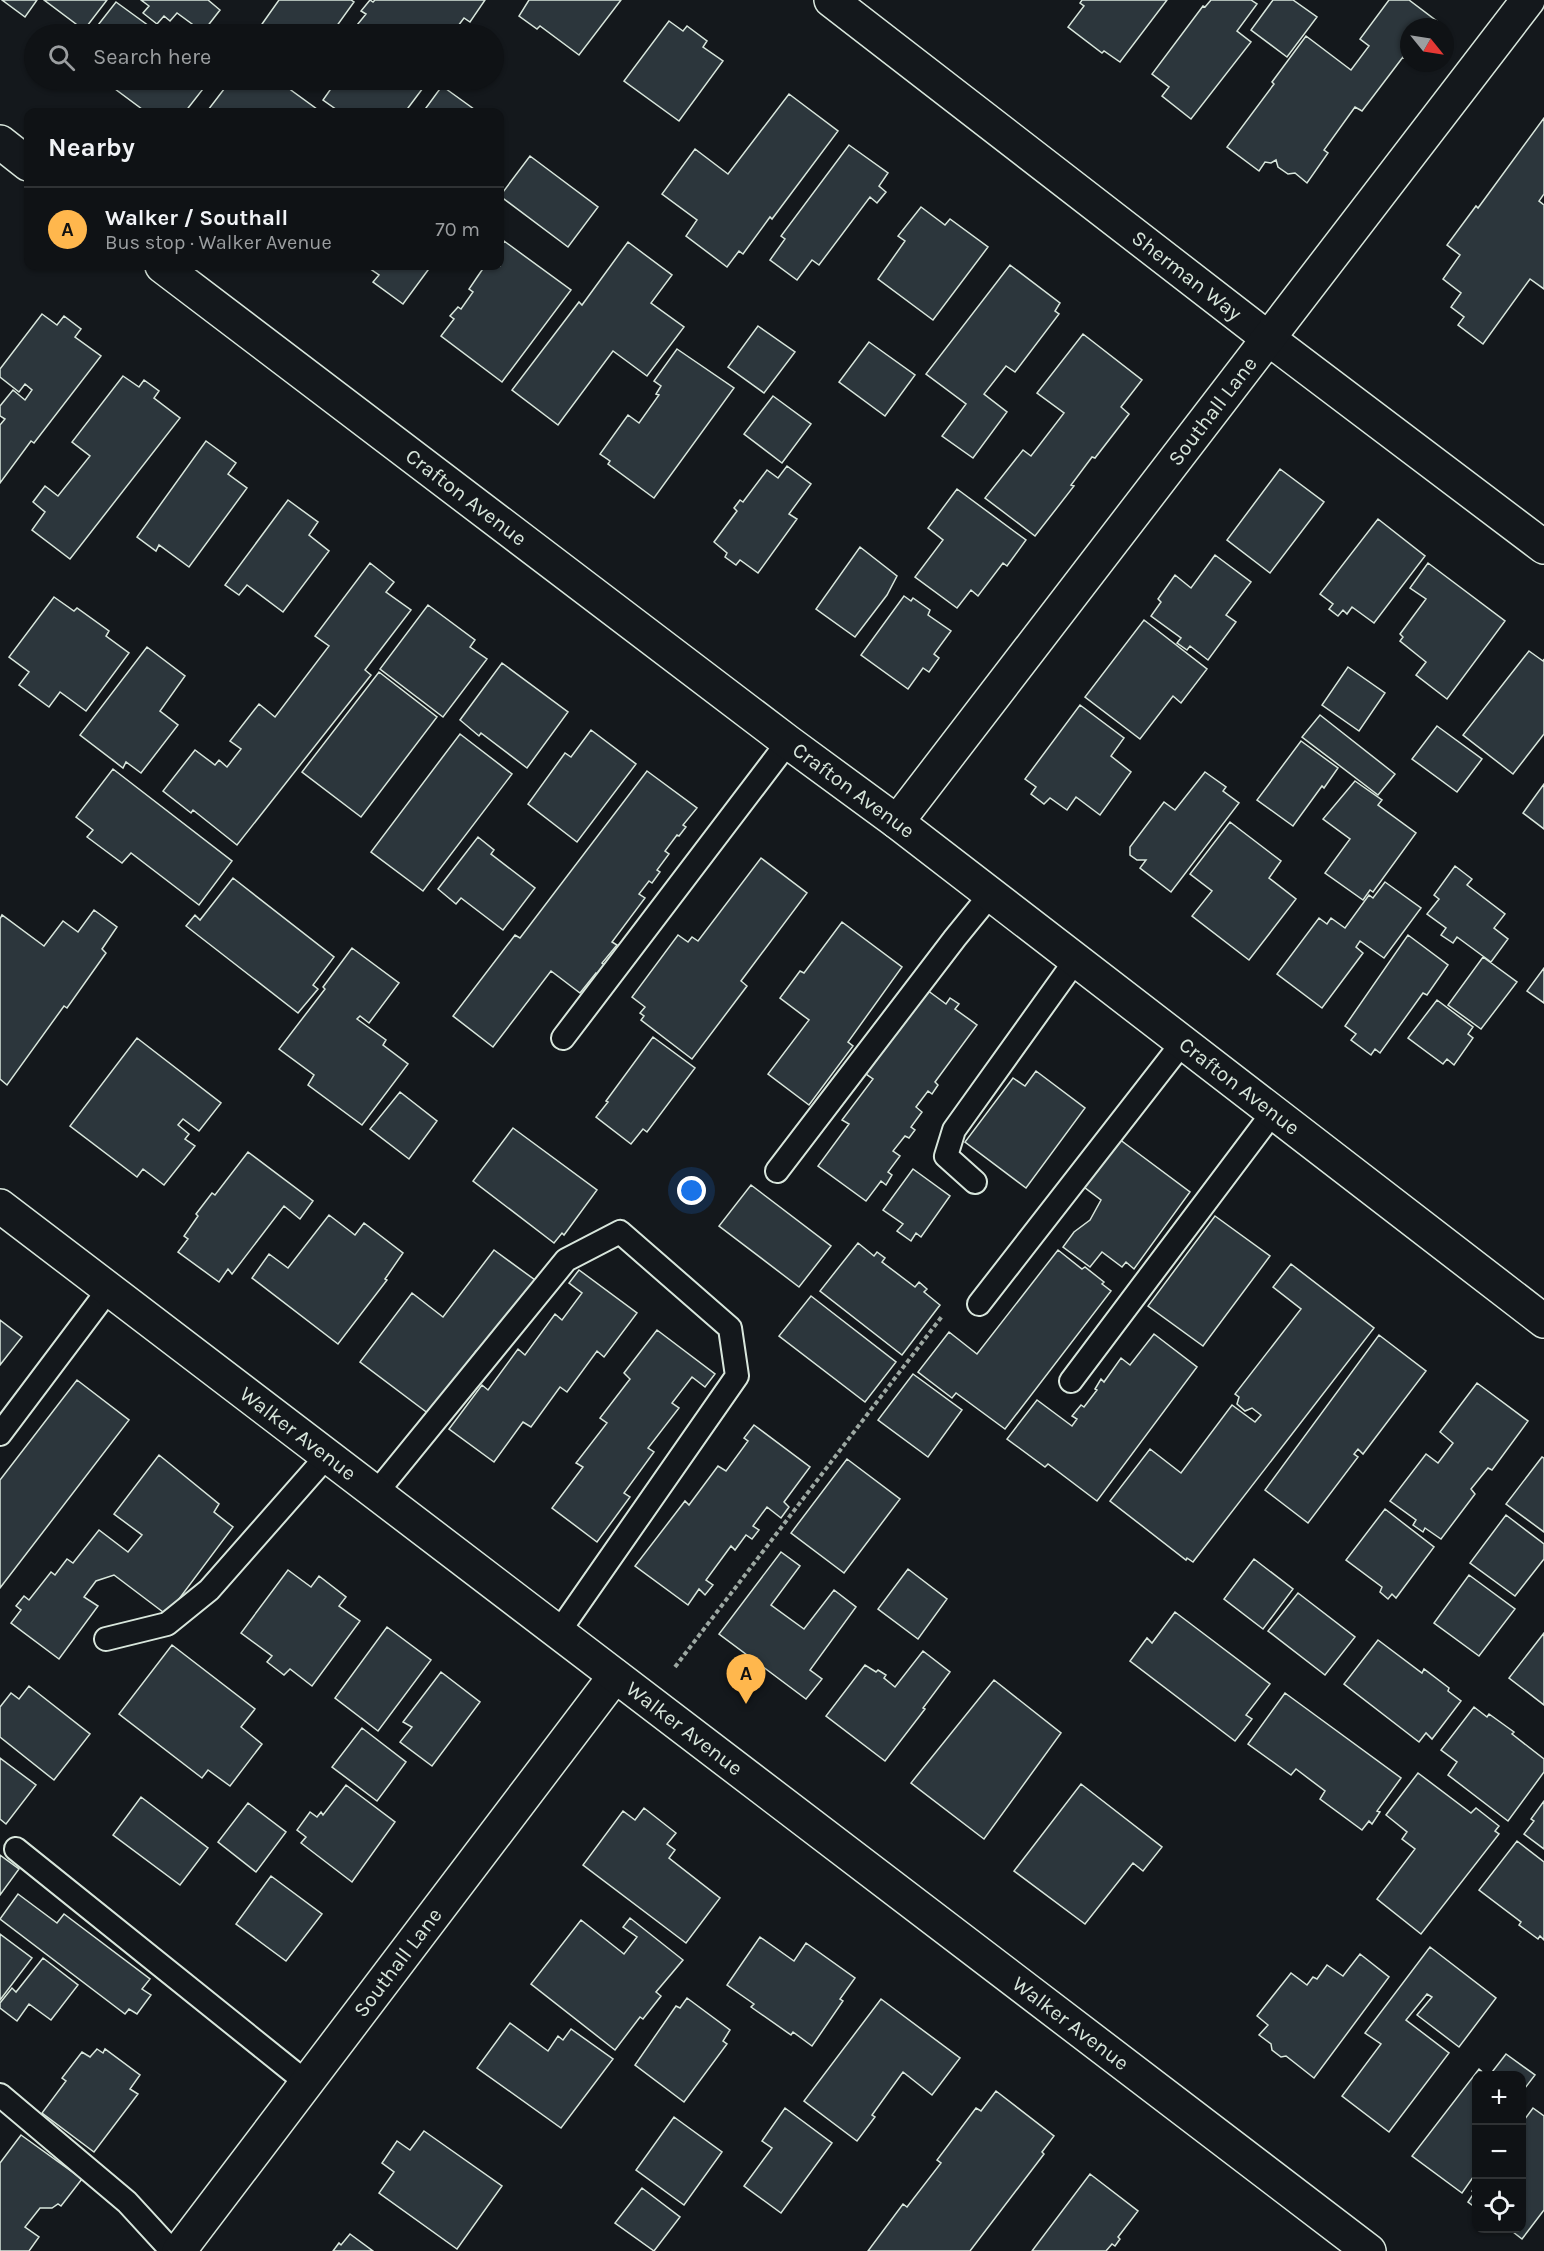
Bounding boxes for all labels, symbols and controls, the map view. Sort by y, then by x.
north arrow [1400,18,1454,72]
search box [24,24,504,90]
icon: search [45,41,78,74]
text: Search here [93,44,211,70]
text: Nearby [48,132,135,163]
text: Walker / Southall [105,205,288,231]
text: A [61,218,74,241]
text: 70 m [435,218,480,241]
street label: Sherman Way [1127,225,1247,325]
text: Bus stop · Walker Avenue [105,231,332,254]
street label: Southall Lane [1163,352,1262,470]
street label: Crafton Avenue [401,444,531,551]
street label: Crafton Avenue [788,738,919,843]
street label: Crafton Avenue [1174,1032,1304,1140]
your location [677,1176,706,1205]
street label: Walker Avenue [235,1382,361,1486]
pin: A [726,1654,766,1704]
street label: Walker Avenue [621,1676,747,1780]
street label: Southall Lane [349,1903,447,2022]
street label: Walker Avenue [1008,1971,1134,2075]
map controls [1472,2071,1526,2233]
button: + [1472,2071,1526,2125]
button: − [1472,2125,1526,2179]
button: locate [1472,2179,1526,2233]

